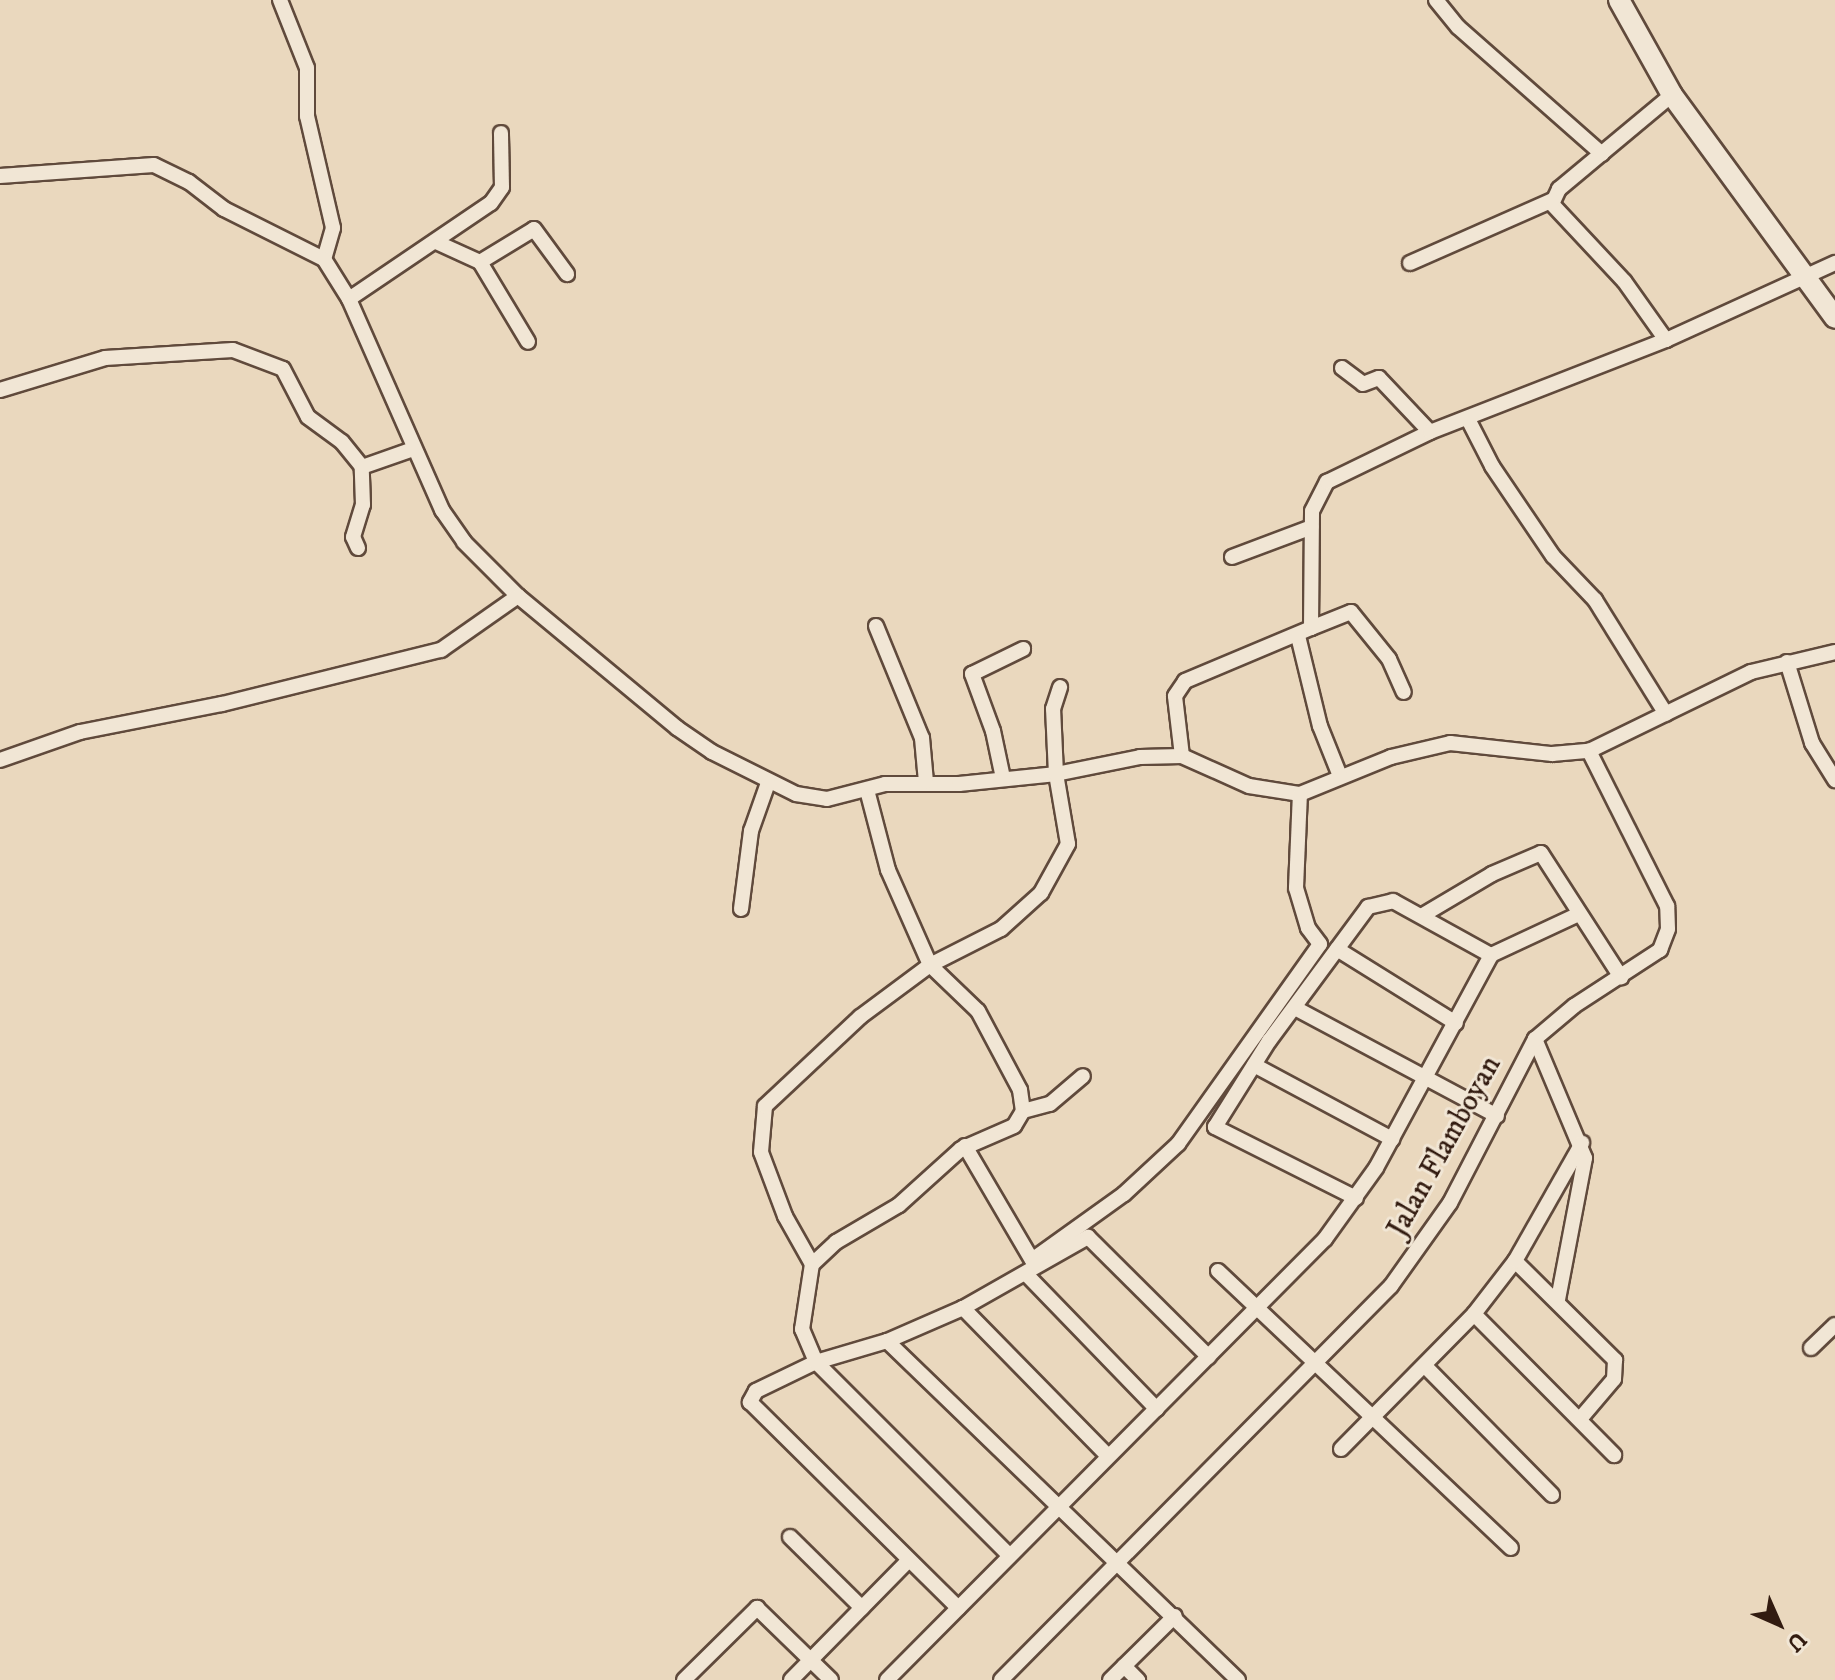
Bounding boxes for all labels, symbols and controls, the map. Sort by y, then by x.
street label: Jalan Flamboyan [1380,1050,1510,1244]
north arrow [1739,1584,1819,1664]
text: U [1781,1626,1812,1657]

